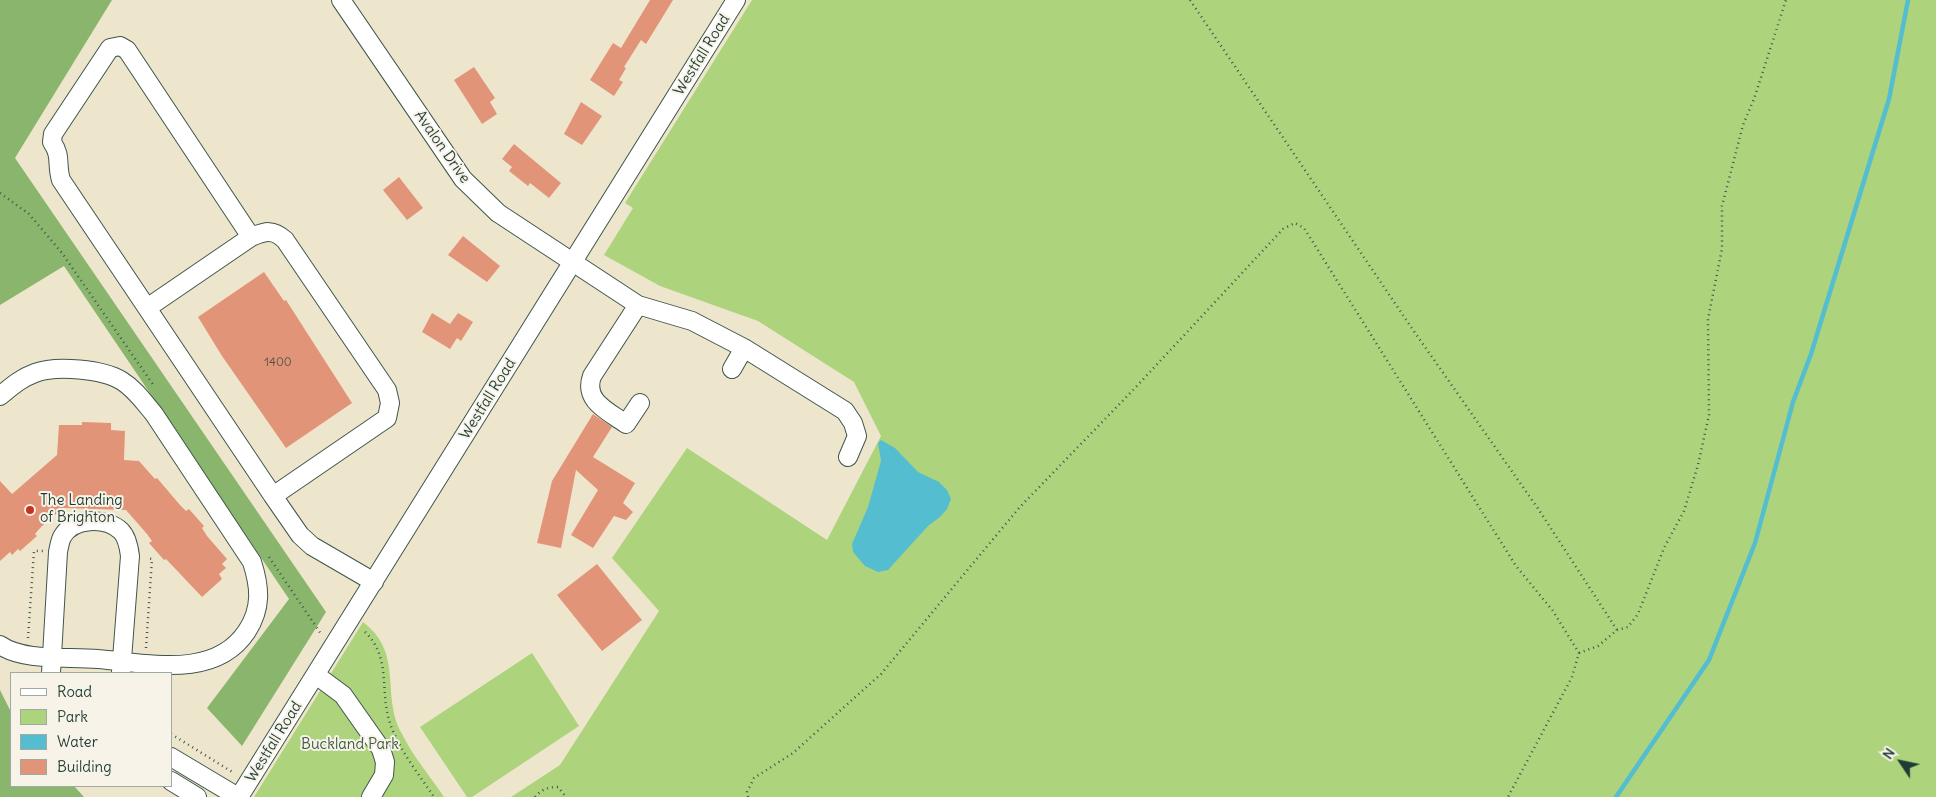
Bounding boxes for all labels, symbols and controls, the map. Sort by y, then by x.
street label: Westfall Road [670,11,734,99]
street label: Avalon Drive [410,107,474,187]
street label: Westfall Road [456,355,520,443]
house number: 1400 [264,356,292,370]
place label: The Landing of Brighton [40,492,123,527]
marker: The Landing of Brighton [24,504,36,516]
legend [10,672,172,787]
text: Road [57,682,92,701]
street label: Westfall Road [242,698,306,786]
text: Park [57,707,88,726]
text: Water [57,732,98,751]
park label: Buckland Park [301,736,399,754]
north arrow [1876,737,1926,787]
text: N [1878,745,1899,763]
text: Building [57,757,112,776]

